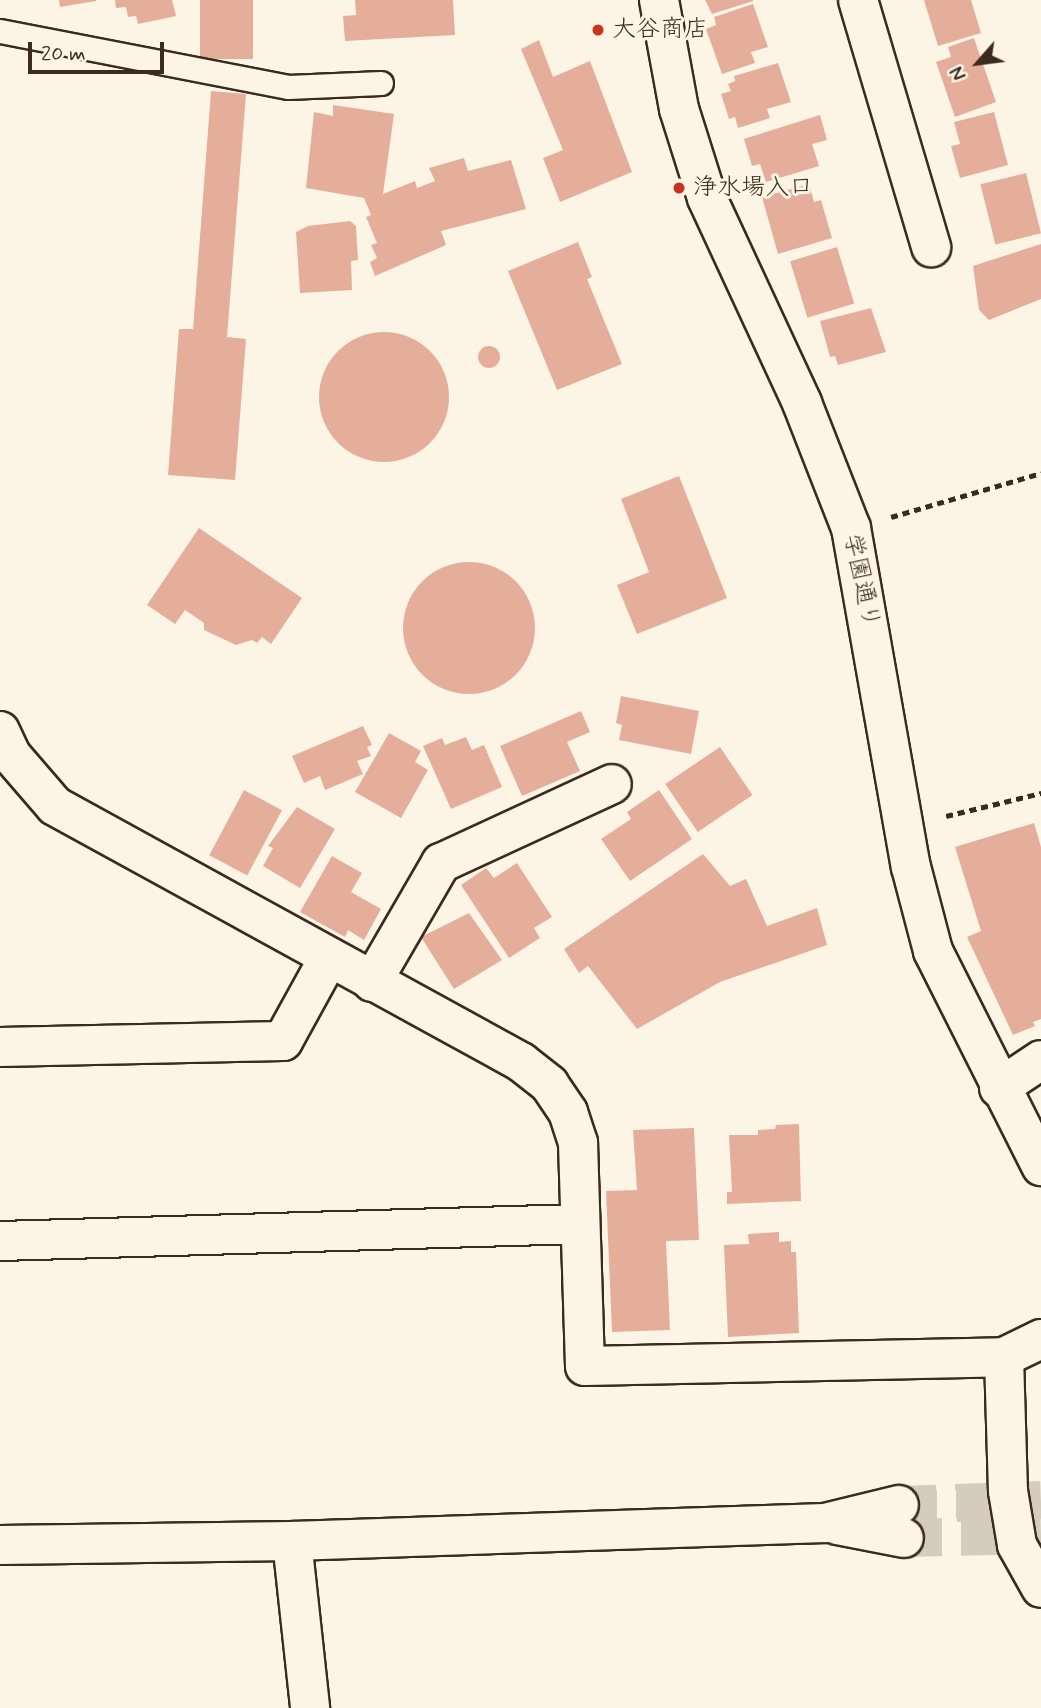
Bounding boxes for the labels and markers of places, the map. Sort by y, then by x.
place label: 大谷商店 [612,16,708,44]
marker: 大谷商店 [590,22,606,38]
place label: 浄水場入口 [693,174,813,202]
marker: 浄水場入口 [671,180,687,196]

